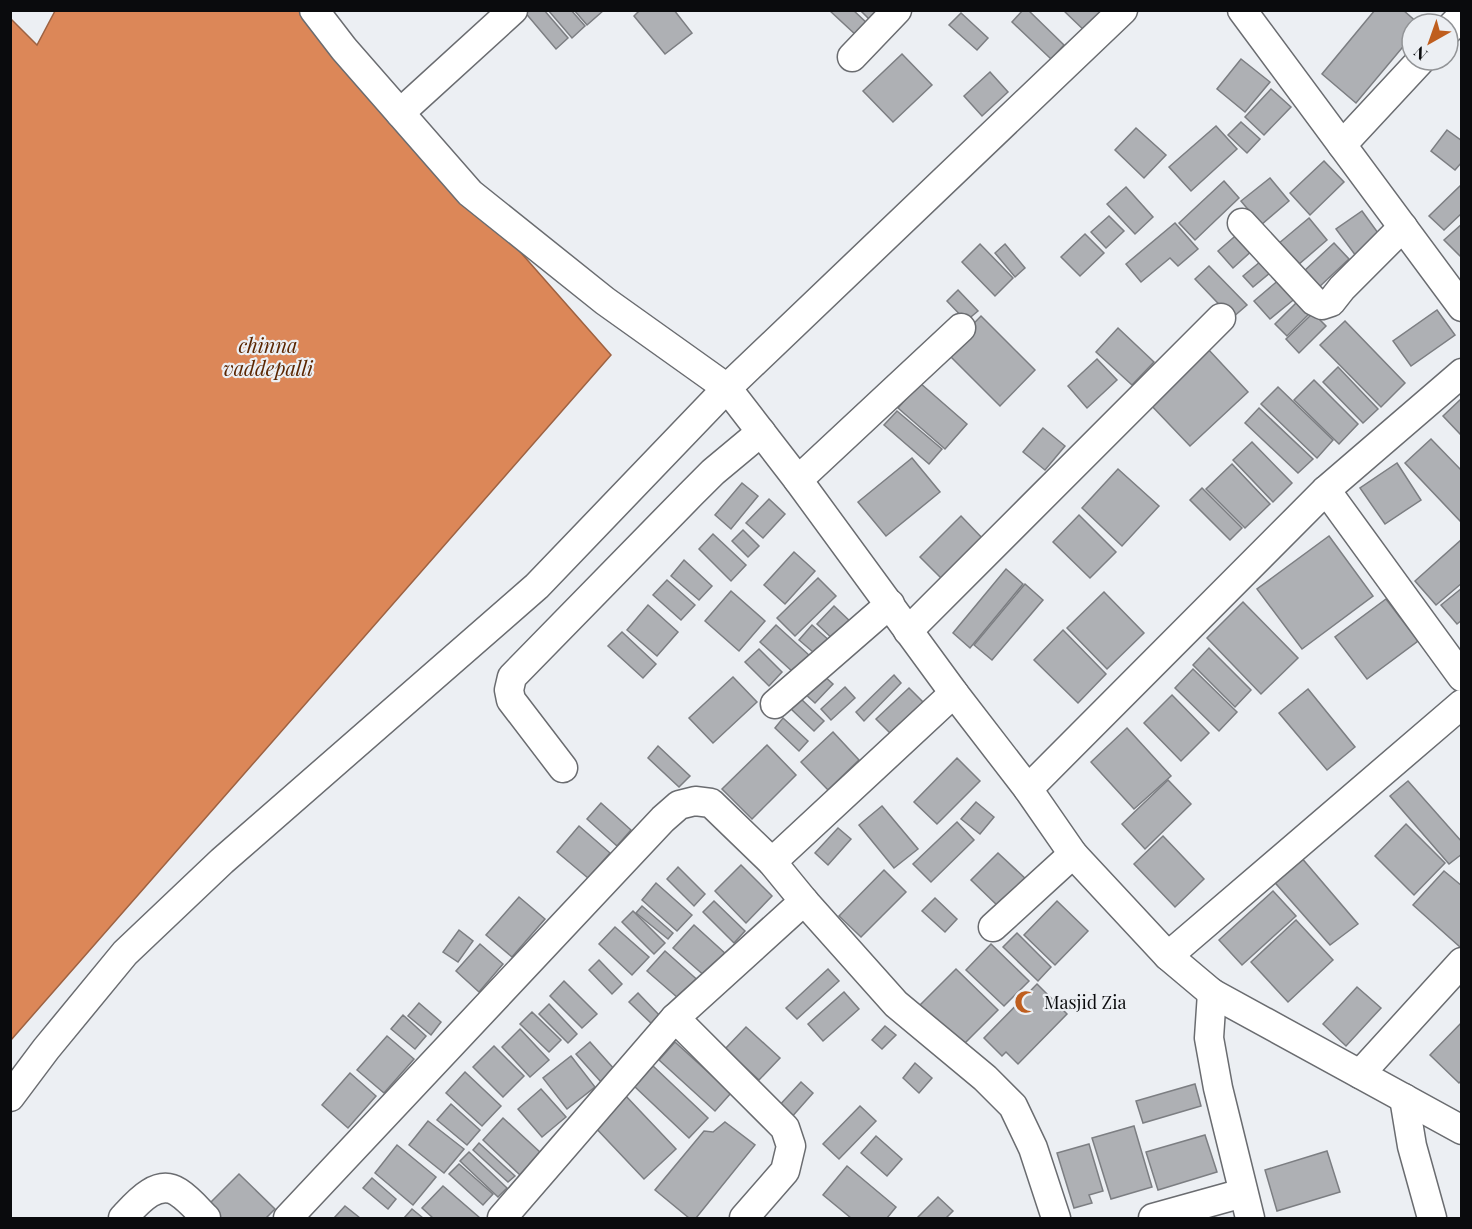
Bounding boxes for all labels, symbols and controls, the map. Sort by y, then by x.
north arrow [1400,12,1460,72]
text: N [1409,42,1431,66]
water label: chinna vaddepalli [223,331,314,381]
mosque icon: Masjid Zia [1013,989,1039,1015]
place label: Masjid Zia [1044,990,1127,1014]

